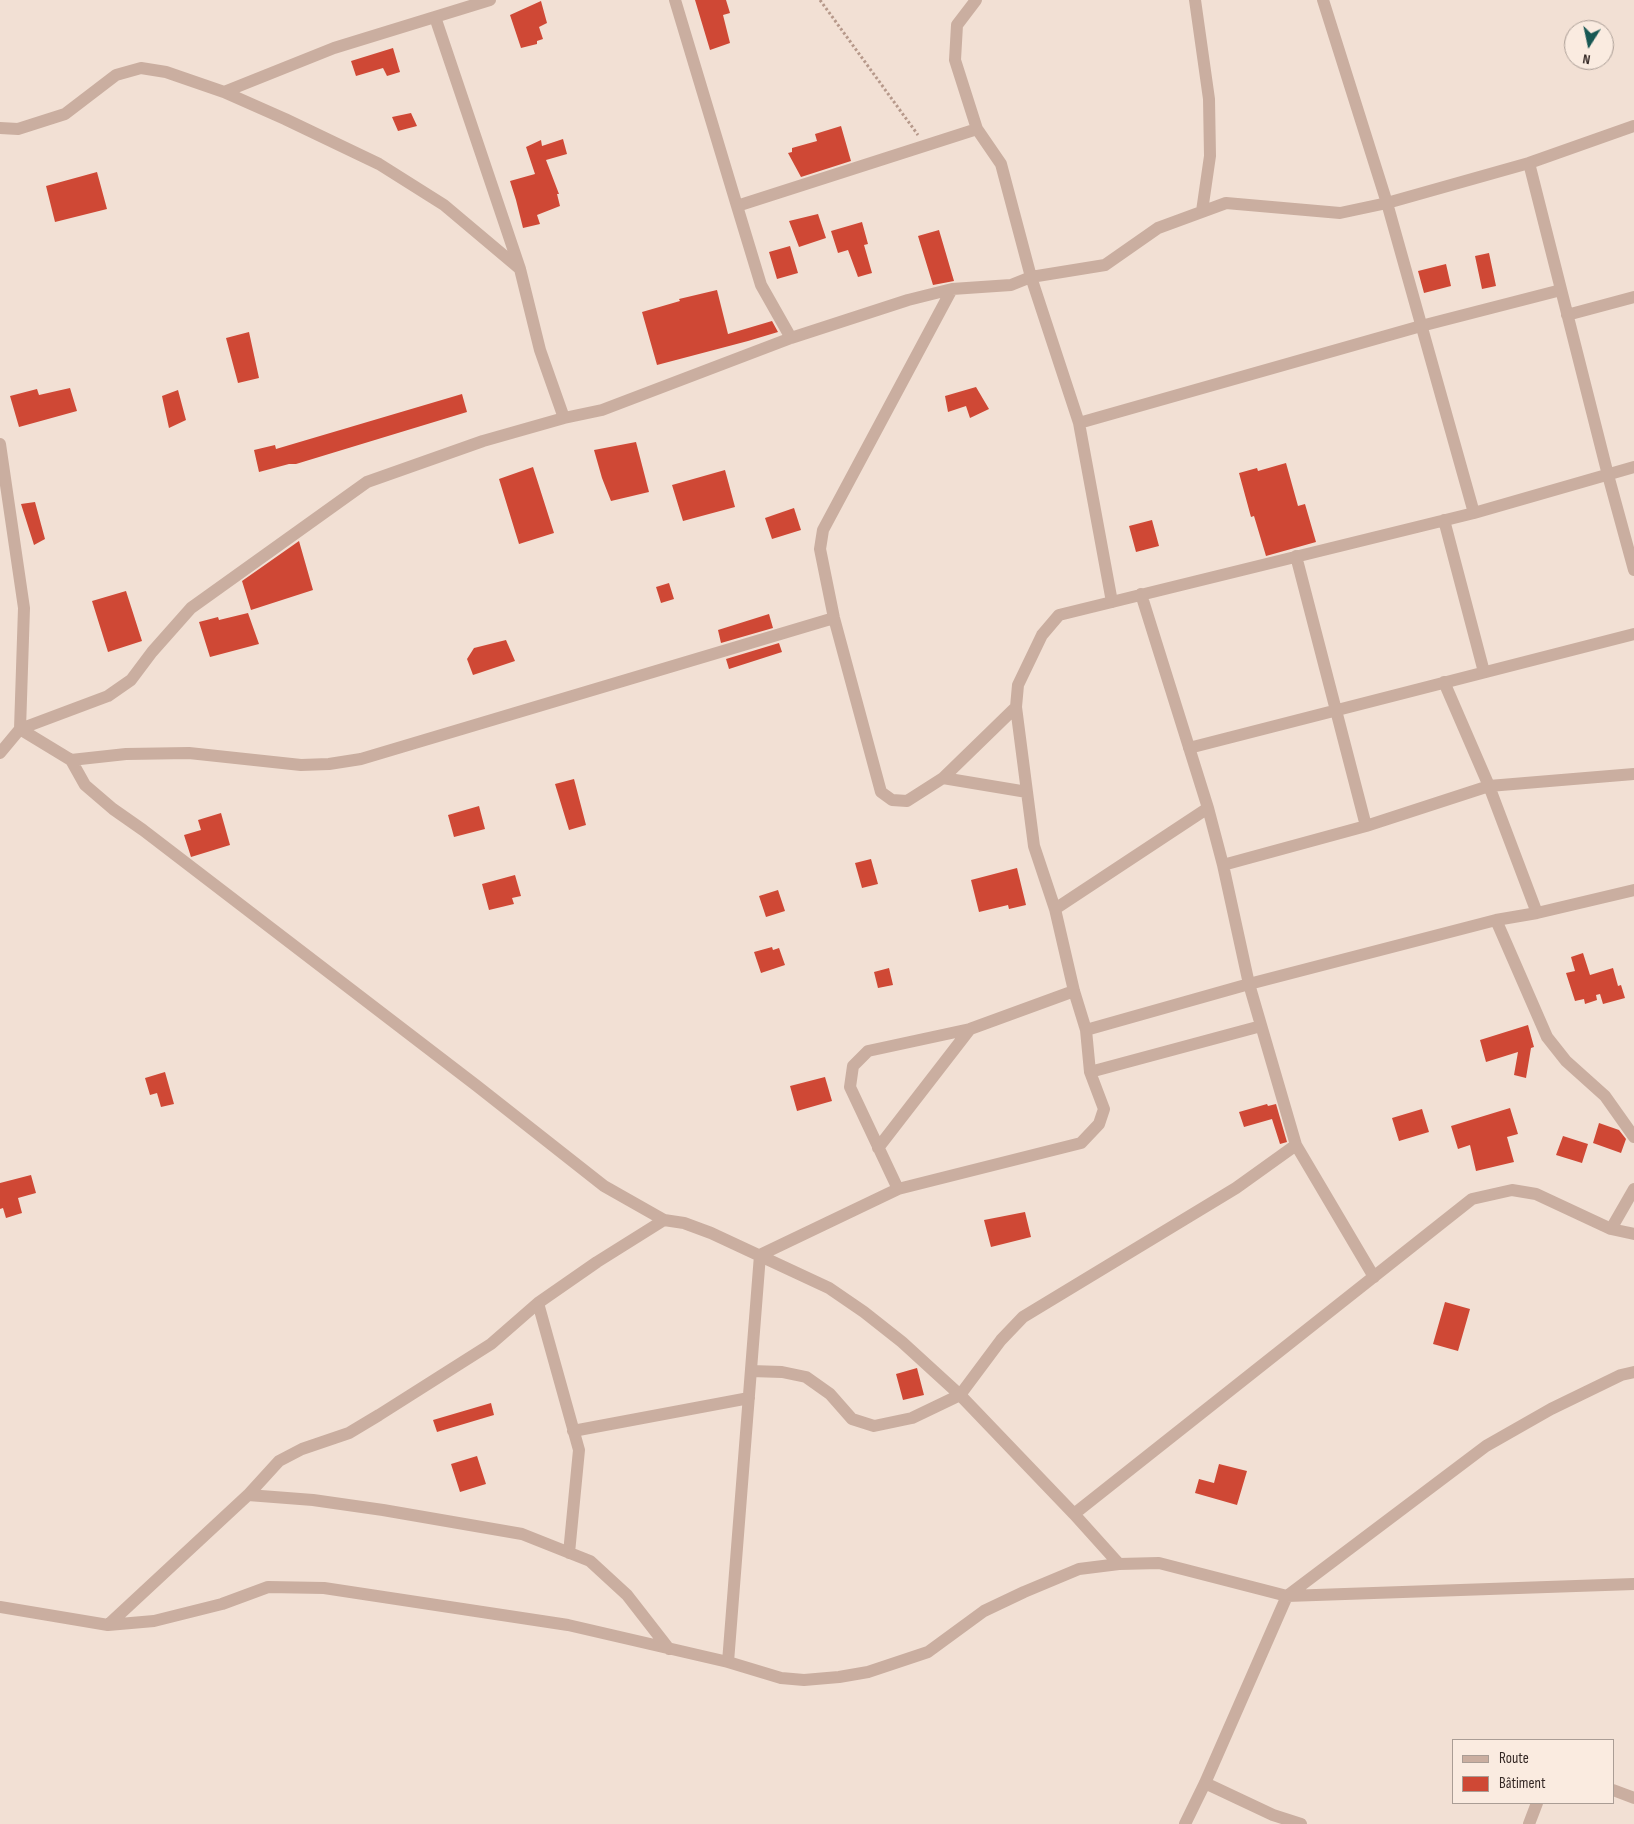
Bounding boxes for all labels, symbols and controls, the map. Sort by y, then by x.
north arrow [1564,20,1614,70]
text: N [1581,50,1592,68]
legend [1452,1739,1614,1804]
text: Route [1499,1749,1529,1768]
text: Bâtiment [1499,1774,1546,1793]

